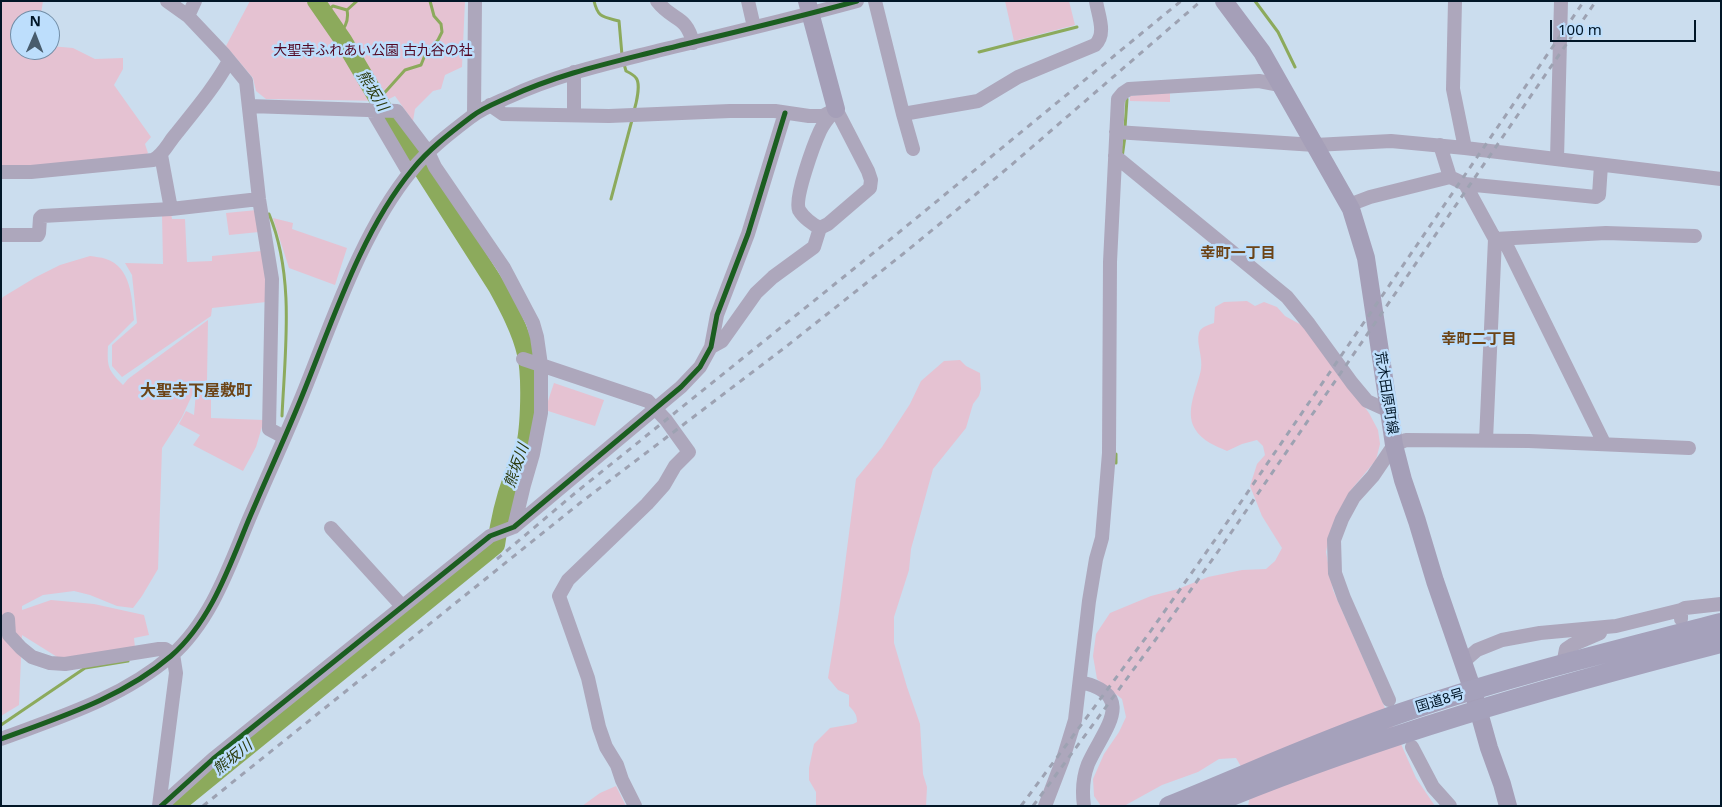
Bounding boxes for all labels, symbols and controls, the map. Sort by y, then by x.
north arrow [10,10,60,60]
scale bar [1552,10,1698,42]
text: N [29,11,41,30]
text: 100 m [1558,19,1602,39]
park label: 大聖寺ふれあい公園 古九谷の社 [273,43,473,59]
water label: 熊坂川 [352,67,392,115]
district label: 幸町一丁目 [1201,245,1275,263]
district label: 幸町二丁目 [1442,331,1516,349]
street label: 荒木田原町線 [1371,350,1401,436]
district label: 大聖寺下屋敷町 [140,381,252,401]
water label: 熊坂川 [501,442,533,490]
street label: 国道8号 [1414,686,1466,716]
water label: 熊坂川 [210,737,256,779]

